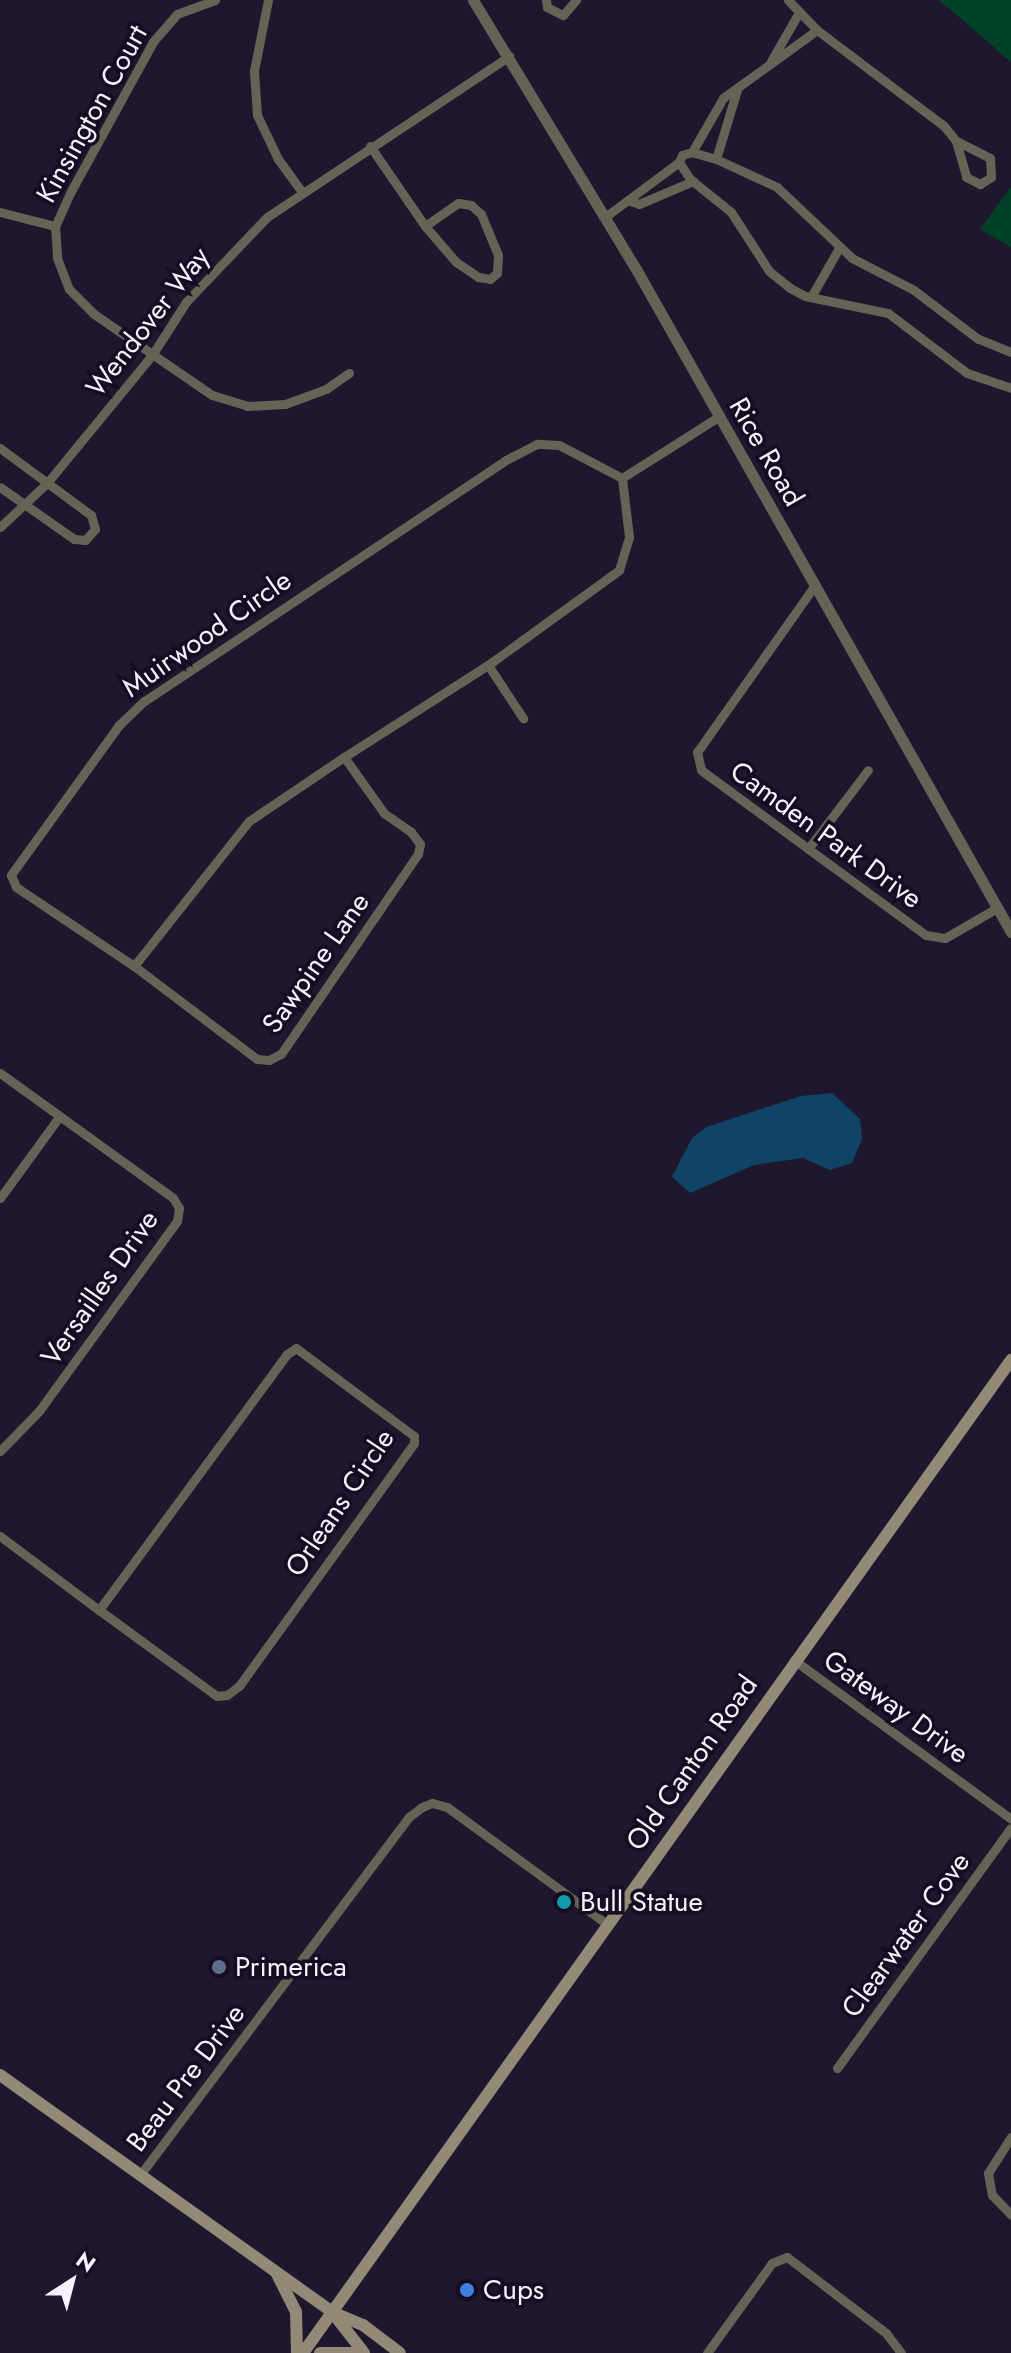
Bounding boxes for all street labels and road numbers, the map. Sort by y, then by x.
street label: Kinsington Court [29,19,155,209]
street label: Wendover Way [79,241,217,403]
street label: Rice Road [722,392,810,512]
street label: Muirwood Circle [116,563,298,705]
street label: Camden Park Drive [724,754,928,916]
street label: Sawpine Lane [255,886,377,1040]
street label: Versailles Drive [34,1204,166,1372]
street label: Orleans Circle [278,1423,402,1583]
street label: Gateway Drive [817,1643,975,1771]
street label: Old Canton Road [619,1669,765,1857]
street label: Clearwater Cove [835,1846,977,2024]
street label: Beau Pre Drive [120,1998,252,2158]

